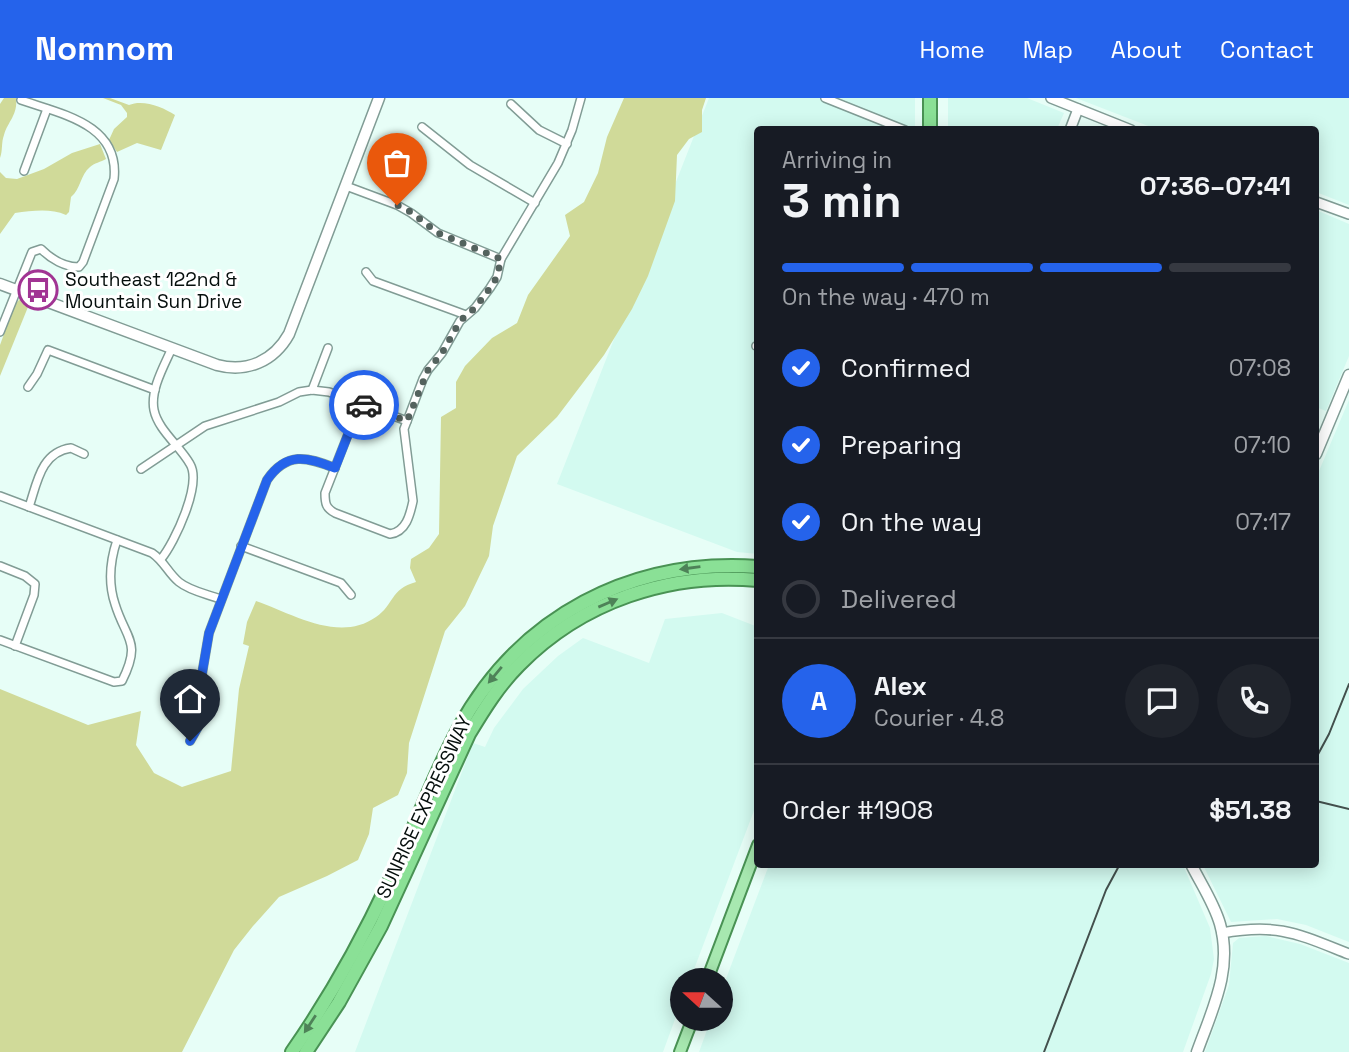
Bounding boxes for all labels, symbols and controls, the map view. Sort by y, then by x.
text: Nomnom [35,28,174,70]
text: Home [919,34,985,65]
text: Map [1023,34,1073,65]
text: About [1111,34,1182,65]
text: Contact [1220,34,1314,65]
pin [367,133,427,205]
icon: bag [378,144,416,182]
text: Arriving in [782,145,892,175]
text: 07:36–07:41 [1140,169,1291,203]
text: 3 min [782,172,902,230]
place label: Southeast 122nd & Mountain Sun Drive [65,267,242,314]
bus stop icon: Southeast 122nd & Mountain Sun Drive [17,269,59,311]
text: On the way · 470 m [782,282,990,312]
icon: check [782,349,820,387]
text: Confirmed [841,351,971,385]
text: 07:08 [1229,353,1291,383]
courier [329,370,399,440]
icon: car [345,386,383,424]
icon: check [782,426,820,464]
text: Preparing [841,428,962,462]
text: 07:10 [1234,430,1291,460]
icon: check [782,503,820,541]
text: On the way [841,505,982,539]
text: 07:17 [1235,507,1291,537]
one-way arrow [679,562,701,573]
text: Delivered [841,582,957,616]
one-way arrow [598,597,619,608]
button: chat [1125,664,1199,738]
button: phone [1217,664,1291,738]
one-way arrow [488,666,503,683]
pin [160,669,220,741]
text: Alex [874,669,927,703]
icon: home [171,680,209,718]
text: A [811,684,827,718]
text: Courier · 4.8 [874,703,1004,733]
street label: SUNRISE EXPRESSWAY [371,711,478,903]
text: Order #1908 [782,793,933,827]
text: $51.38 [1209,793,1291,827]
north arrow [670,968,733,1031]
map controls [670,968,733,1031]
one-way arrow [304,1014,317,1034]

